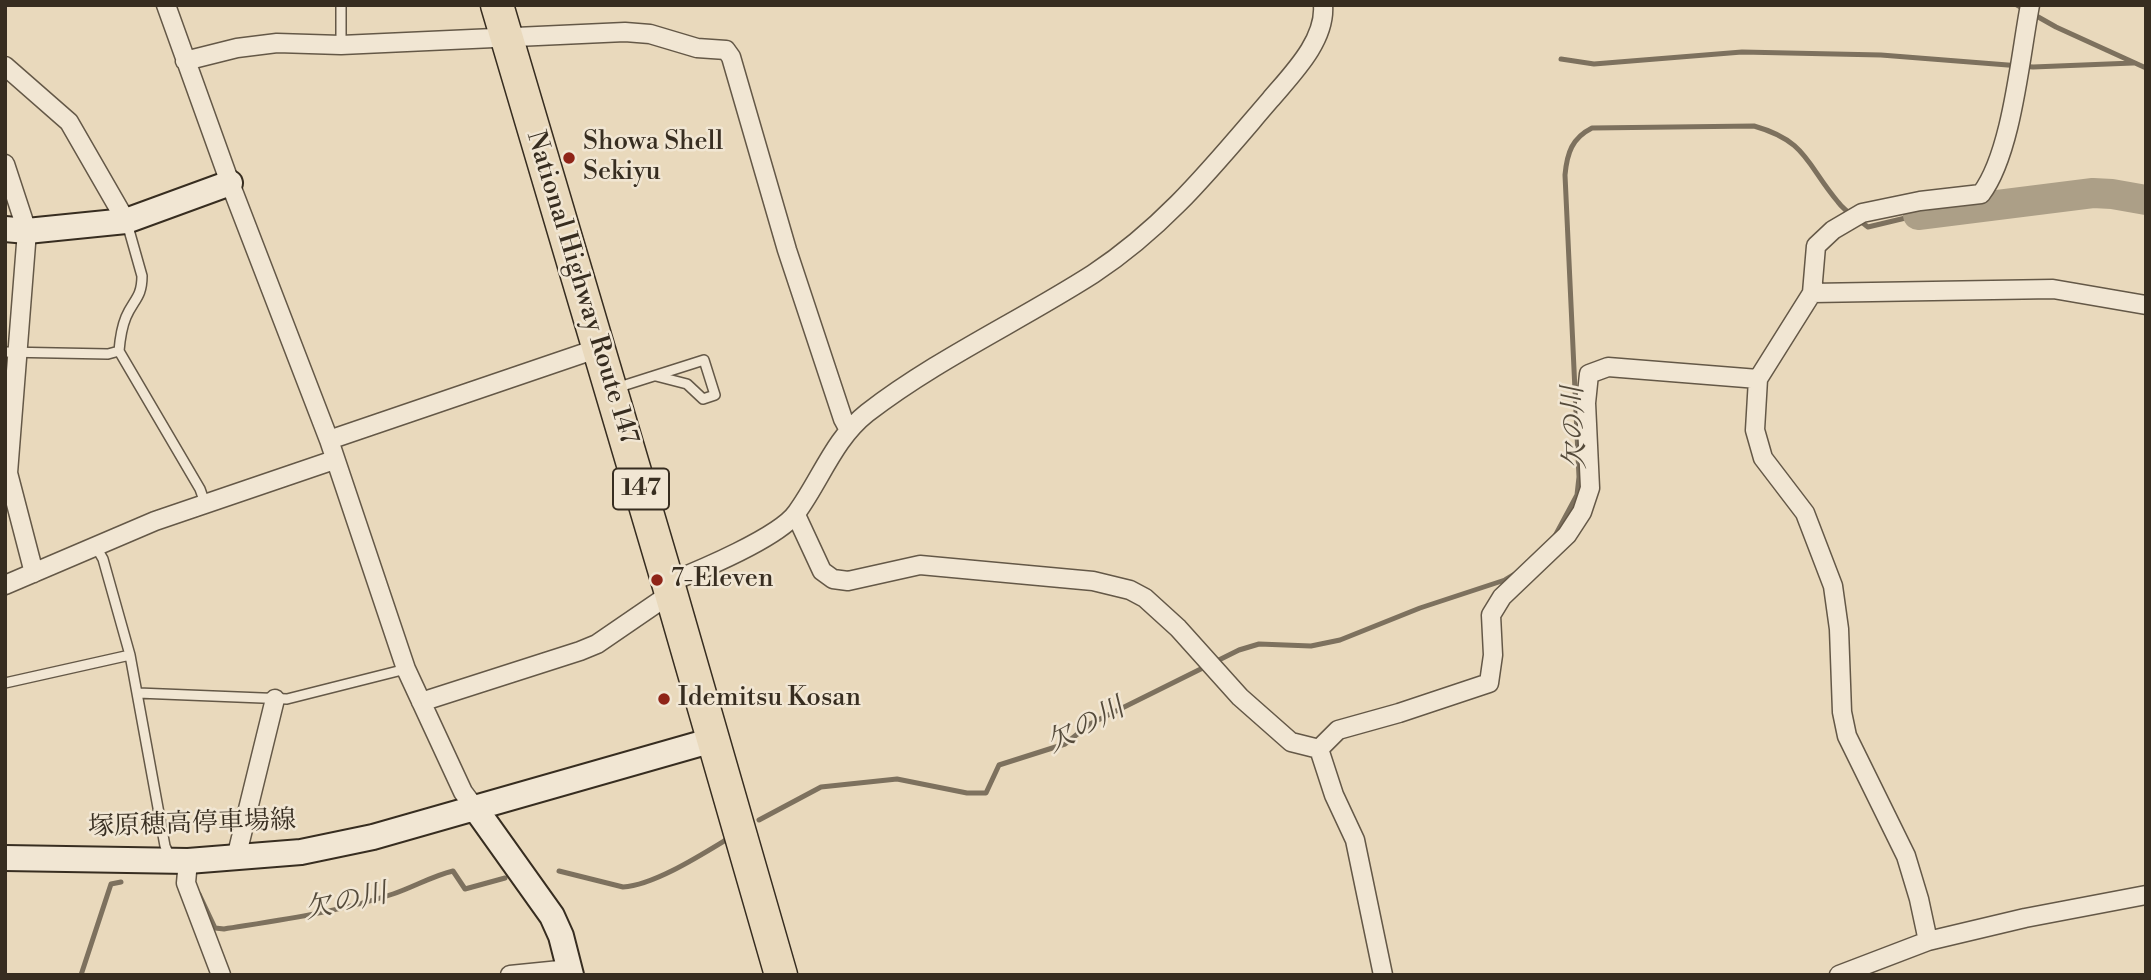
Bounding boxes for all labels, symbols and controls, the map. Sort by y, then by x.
place label: Showa Shell Sekiyu [583,127,723,188]
street label: National Highway Route 147 [518,128,644,448]
marker: Showa Shell Sekiyu [561,150,577,166]
water label: 欠の川 [1558,385,1594,471]
road number: 147 [613,468,669,510]
place label: 7-Eleven [671,564,773,596]
marker: 7-Eleven [649,572,665,588]
place label: Idemitsu Kosan [678,683,861,715]
marker: Idemitsu Kosan [656,691,672,707]
water label: 欠の川 [1041,692,1131,762]
street label: 塚原穂高停車場線 [88,806,296,844]
water label: 欠の川 [301,878,391,928]

